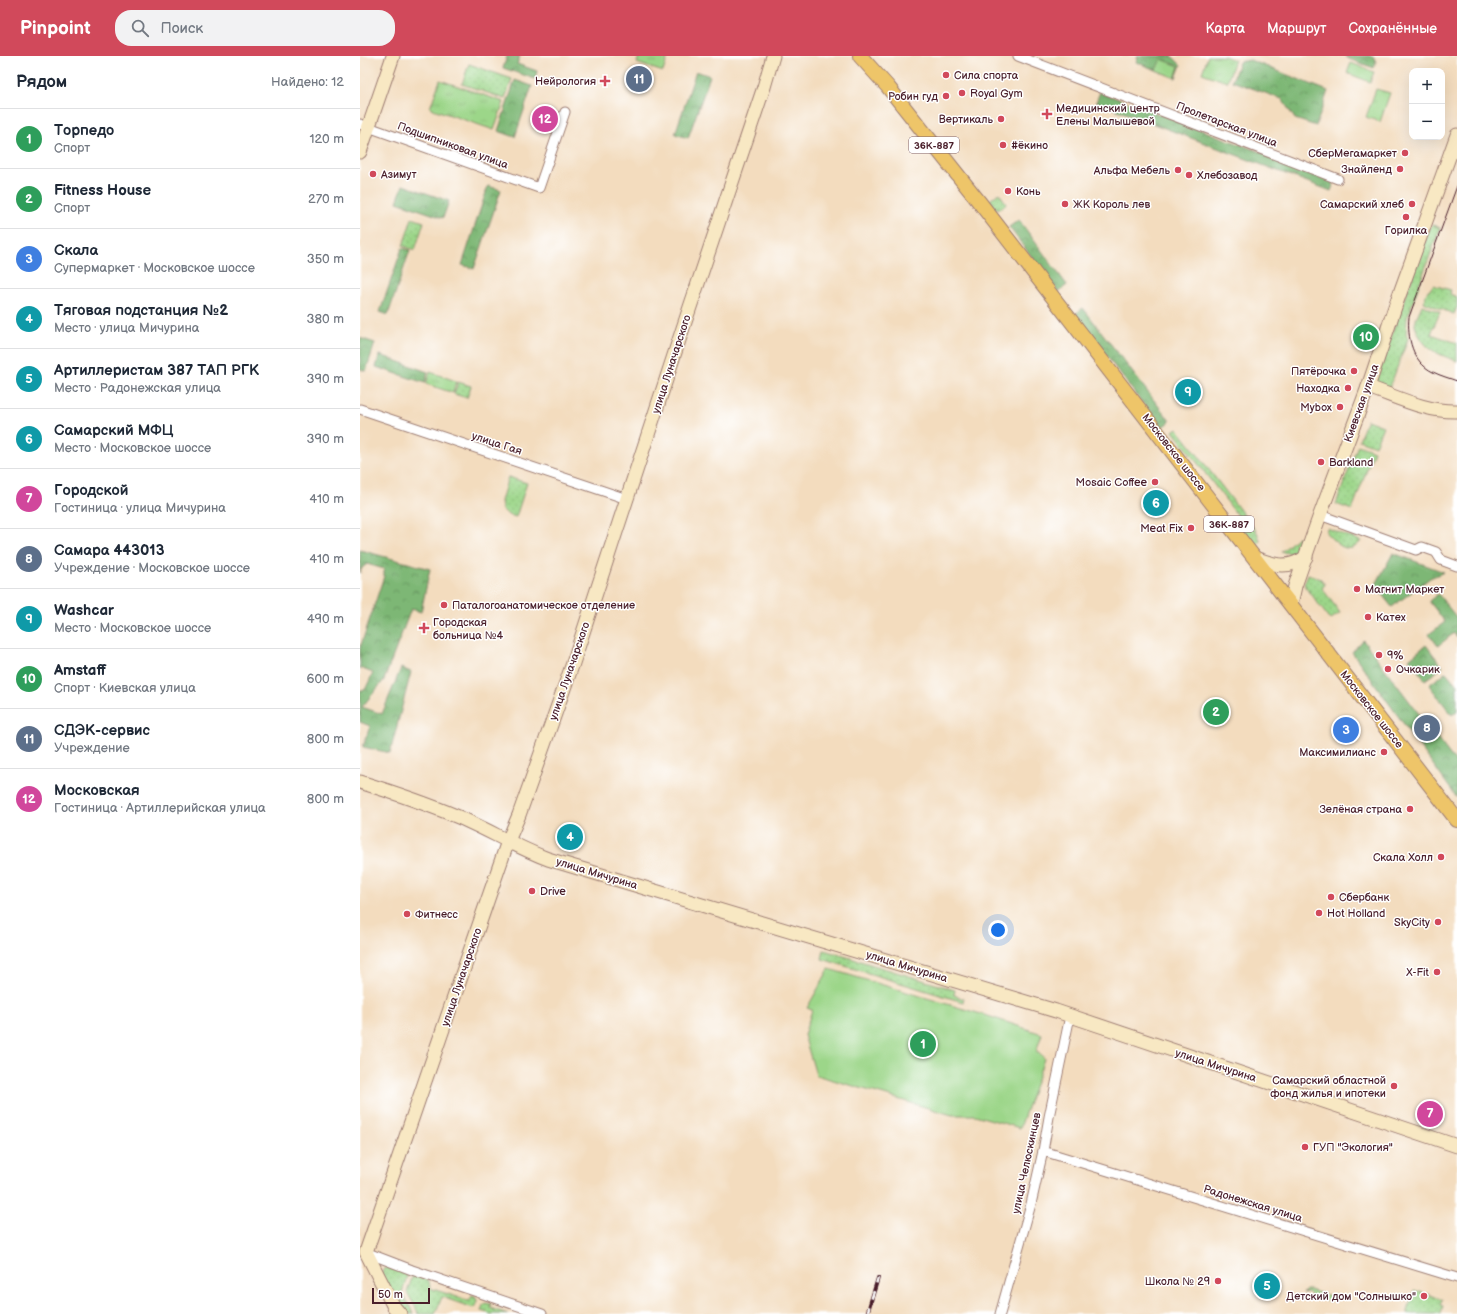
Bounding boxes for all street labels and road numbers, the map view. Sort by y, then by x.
street label: Пролетарская улица [1174,99,1280,150]
street label: Подшипниковая улица [396,119,510,172]
road number: 36К-887 [909,137,959,153]
street label: улица Луначарского [649,313,694,415]
street label: Киевская улица [1341,362,1382,444]
street label: Московское шоссе [1139,411,1208,494]
street label: улица Гая [470,429,524,458]
road number: 36К-887 [1204,516,1254,532]
street label: улица Луначарского [547,620,592,722]
street label: Московское шоссе [1337,668,1406,751]
street label: улица Мичурина [555,855,640,892]
street label: улица Луначарского [439,926,484,1028]
street label: улица Мичурина [865,948,950,985]
street label: улица Мичурина [1174,1046,1259,1085]
street label: улица Челюскинцев [1009,1111,1044,1215]
street label: Радонежская улица [1202,1182,1304,1225]

